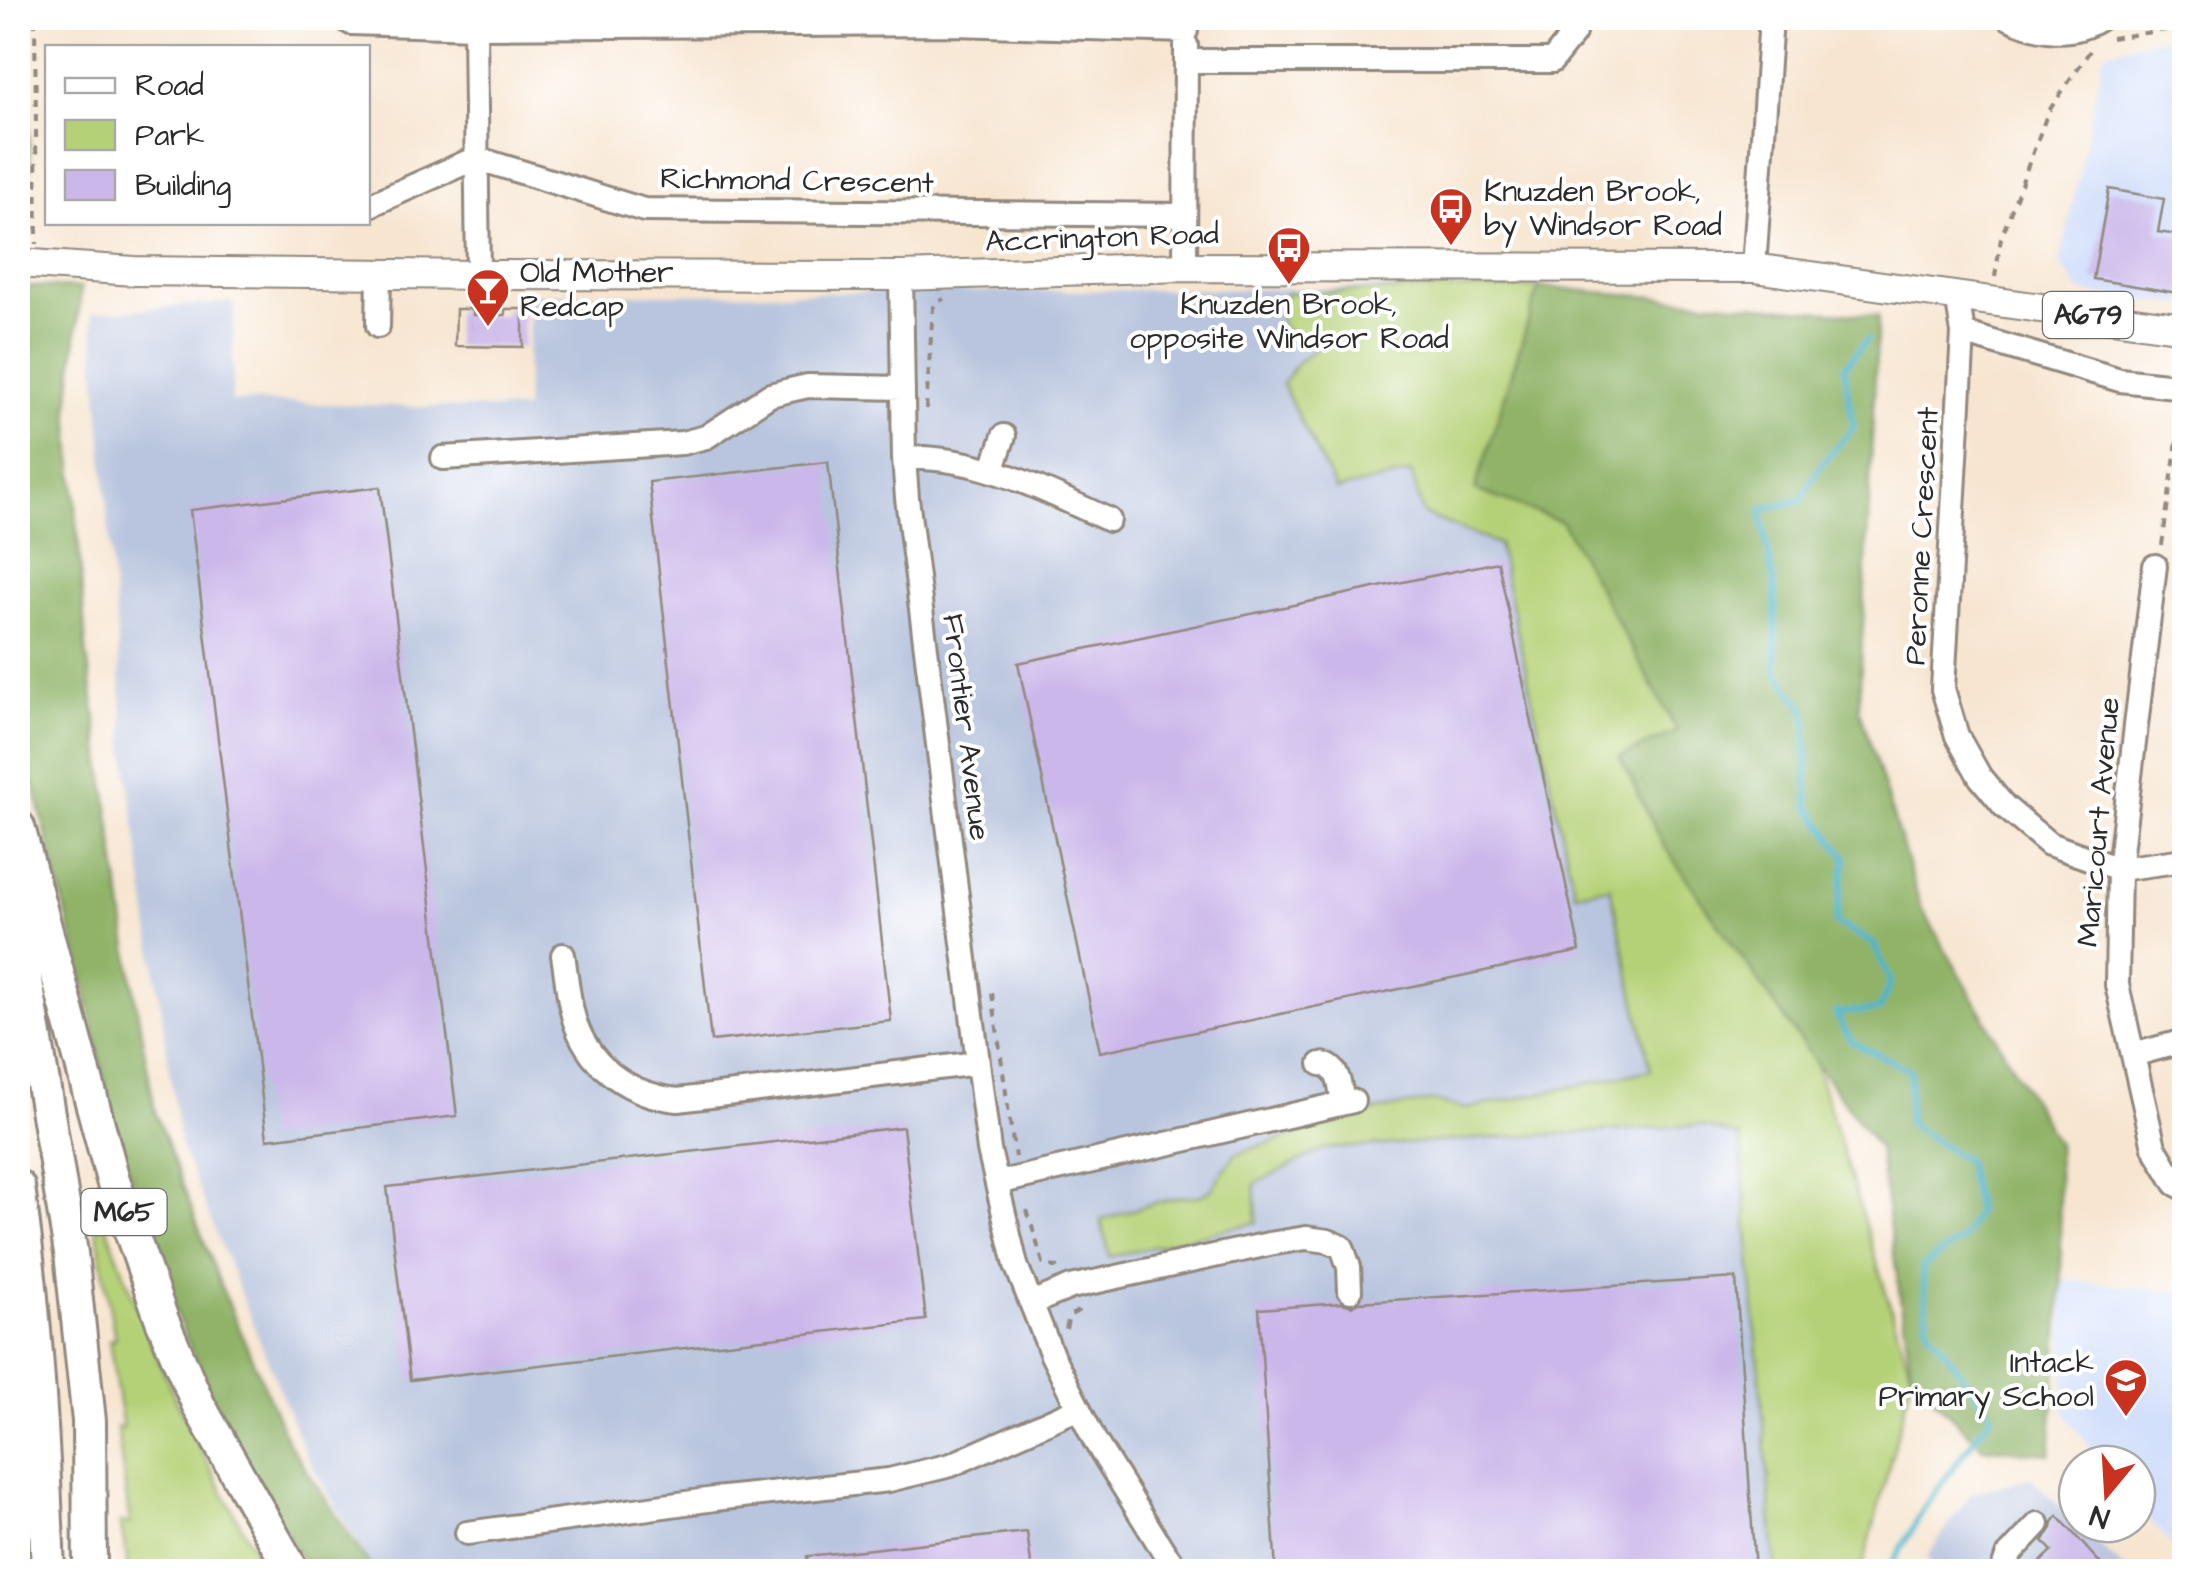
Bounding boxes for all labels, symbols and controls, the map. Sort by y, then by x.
legend [45,45,370,225]
text: Road [135,65,204,107]
text: Park [135,115,204,157]
street label: Richmond Crescent [660,158,934,204]
text: Building [135,165,231,208]
place label: Knuzden Brook, by Windsor Road [1484,171,1722,248]
bus stop icon: Knuzden Brook, by Windsor Road [1428,186,1474,247]
street label: Accrington Road [985,213,1220,264]
bus stop icon: Knuzden Brook, opposite Windsor Road [1266,225,1312,286]
place label: Old Mother Redcap [520,252,674,328]
bar icon: Old Mother Redcap [465,267,511,328]
place label: Knuzden Brook, opposite Windsor Road [1129,284,1449,360]
road number: A679 [2043,292,2133,338]
street label: Peronne Crescent [1894,406,1950,666]
street label: Frontier Avenue [931,611,1001,843]
street label: Maricourt Avenue [2067,695,2131,949]
road number: M65 [82,1189,166,1235]
place label: Intack Primary School [1879,1342,2094,1419]
school or university icon: Intack Primary School [2103,1357,2149,1418]
north arrow [2057,1444,2157,1544]
text: N [2085,1495,2114,1538]

